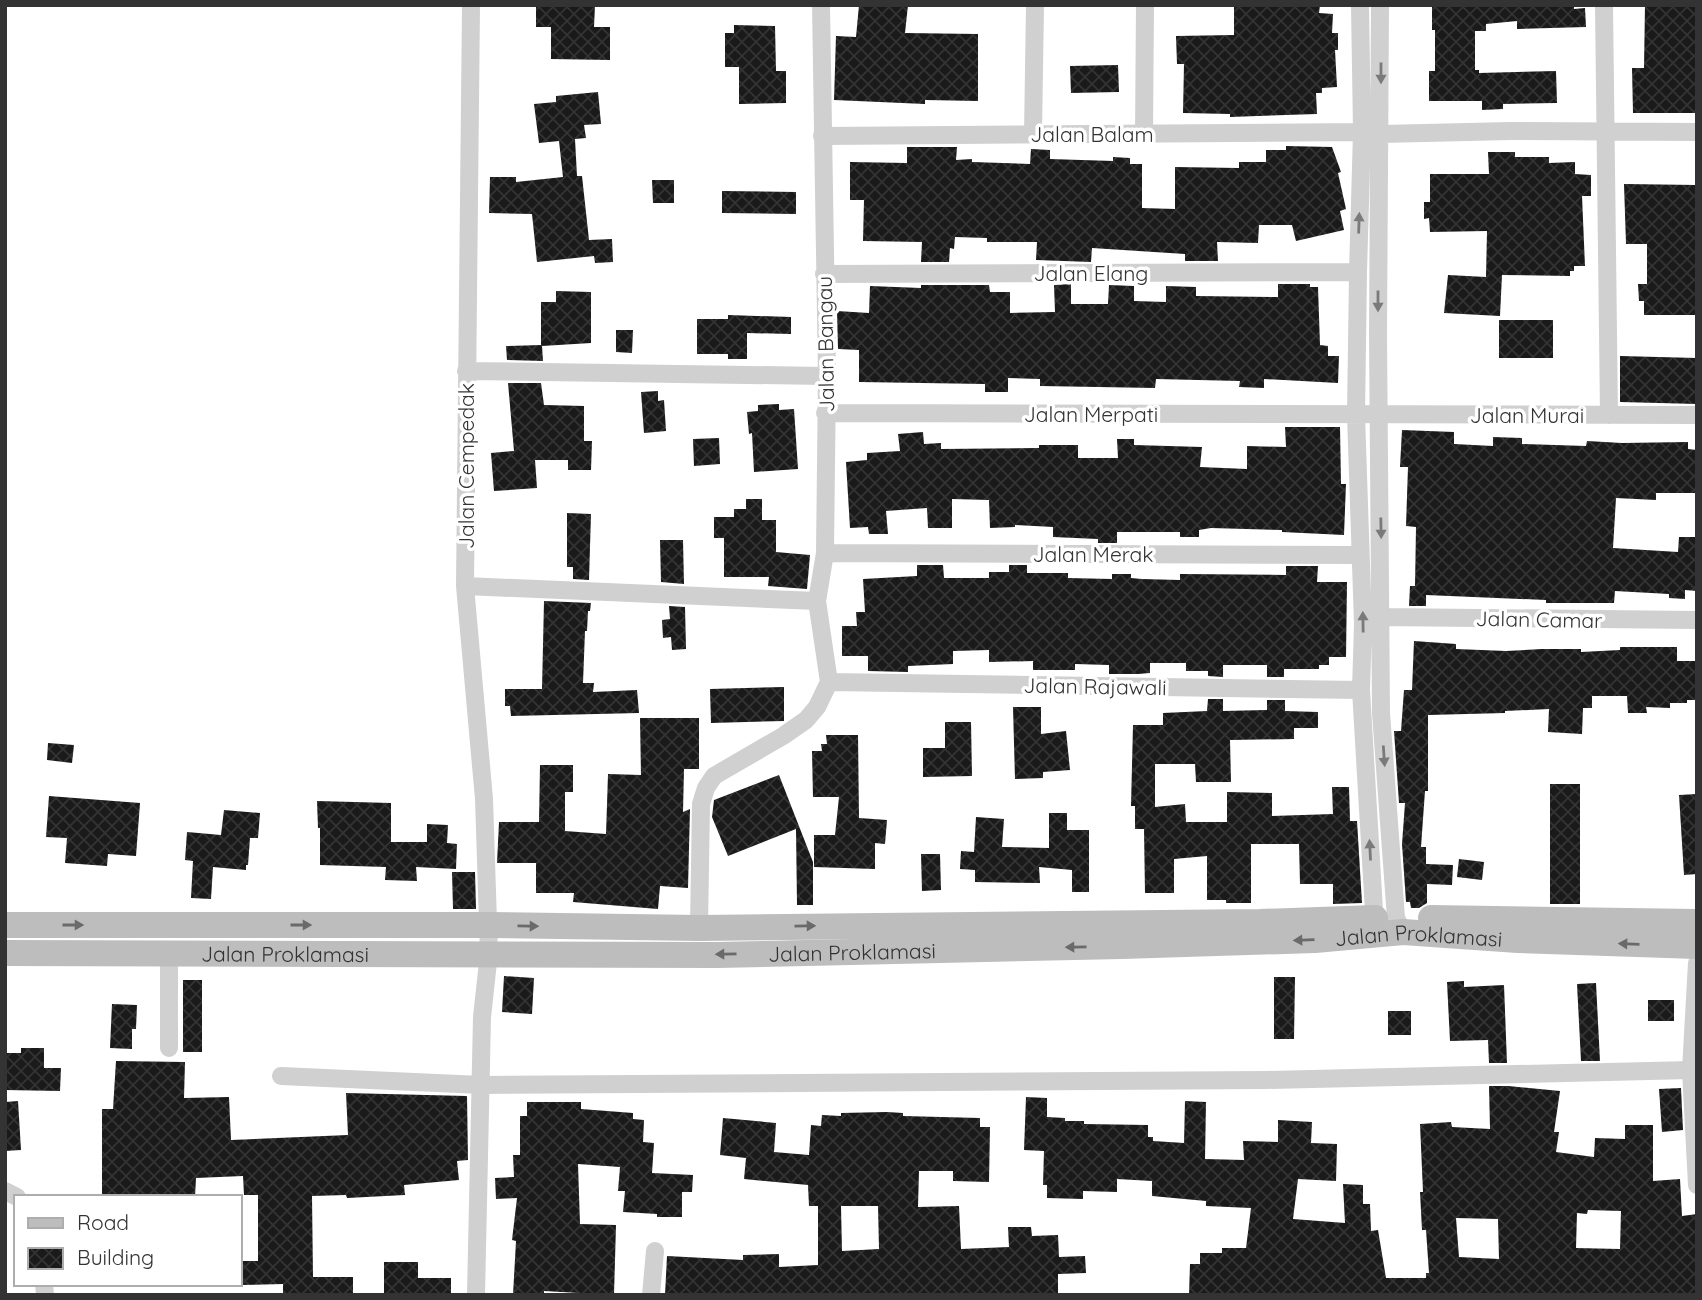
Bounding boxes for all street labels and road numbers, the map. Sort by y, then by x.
street label: Jalan Balam [1030,121,1154,147]
street label: Jalan Elang [1034,260,1148,286]
street label: Jalan Bangau [811,276,839,412]
street label: Jalan Cempedak [453,383,479,549]
street label: Jalan Merpati [1024,401,1158,427]
street label: Jalan Murai [1470,402,1584,428]
street label: Jalan Merak [1032,541,1154,567]
street label: Jalan Camar [1475,605,1603,633]
street label: Jalan Rajawali [1023,672,1167,700]
street label: Jalan Proklamasi [1334,919,1503,952]
street label: Jalan Proklamasi [768,937,936,967]
street label: Jalan Proklamasi [201,941,369,967]

